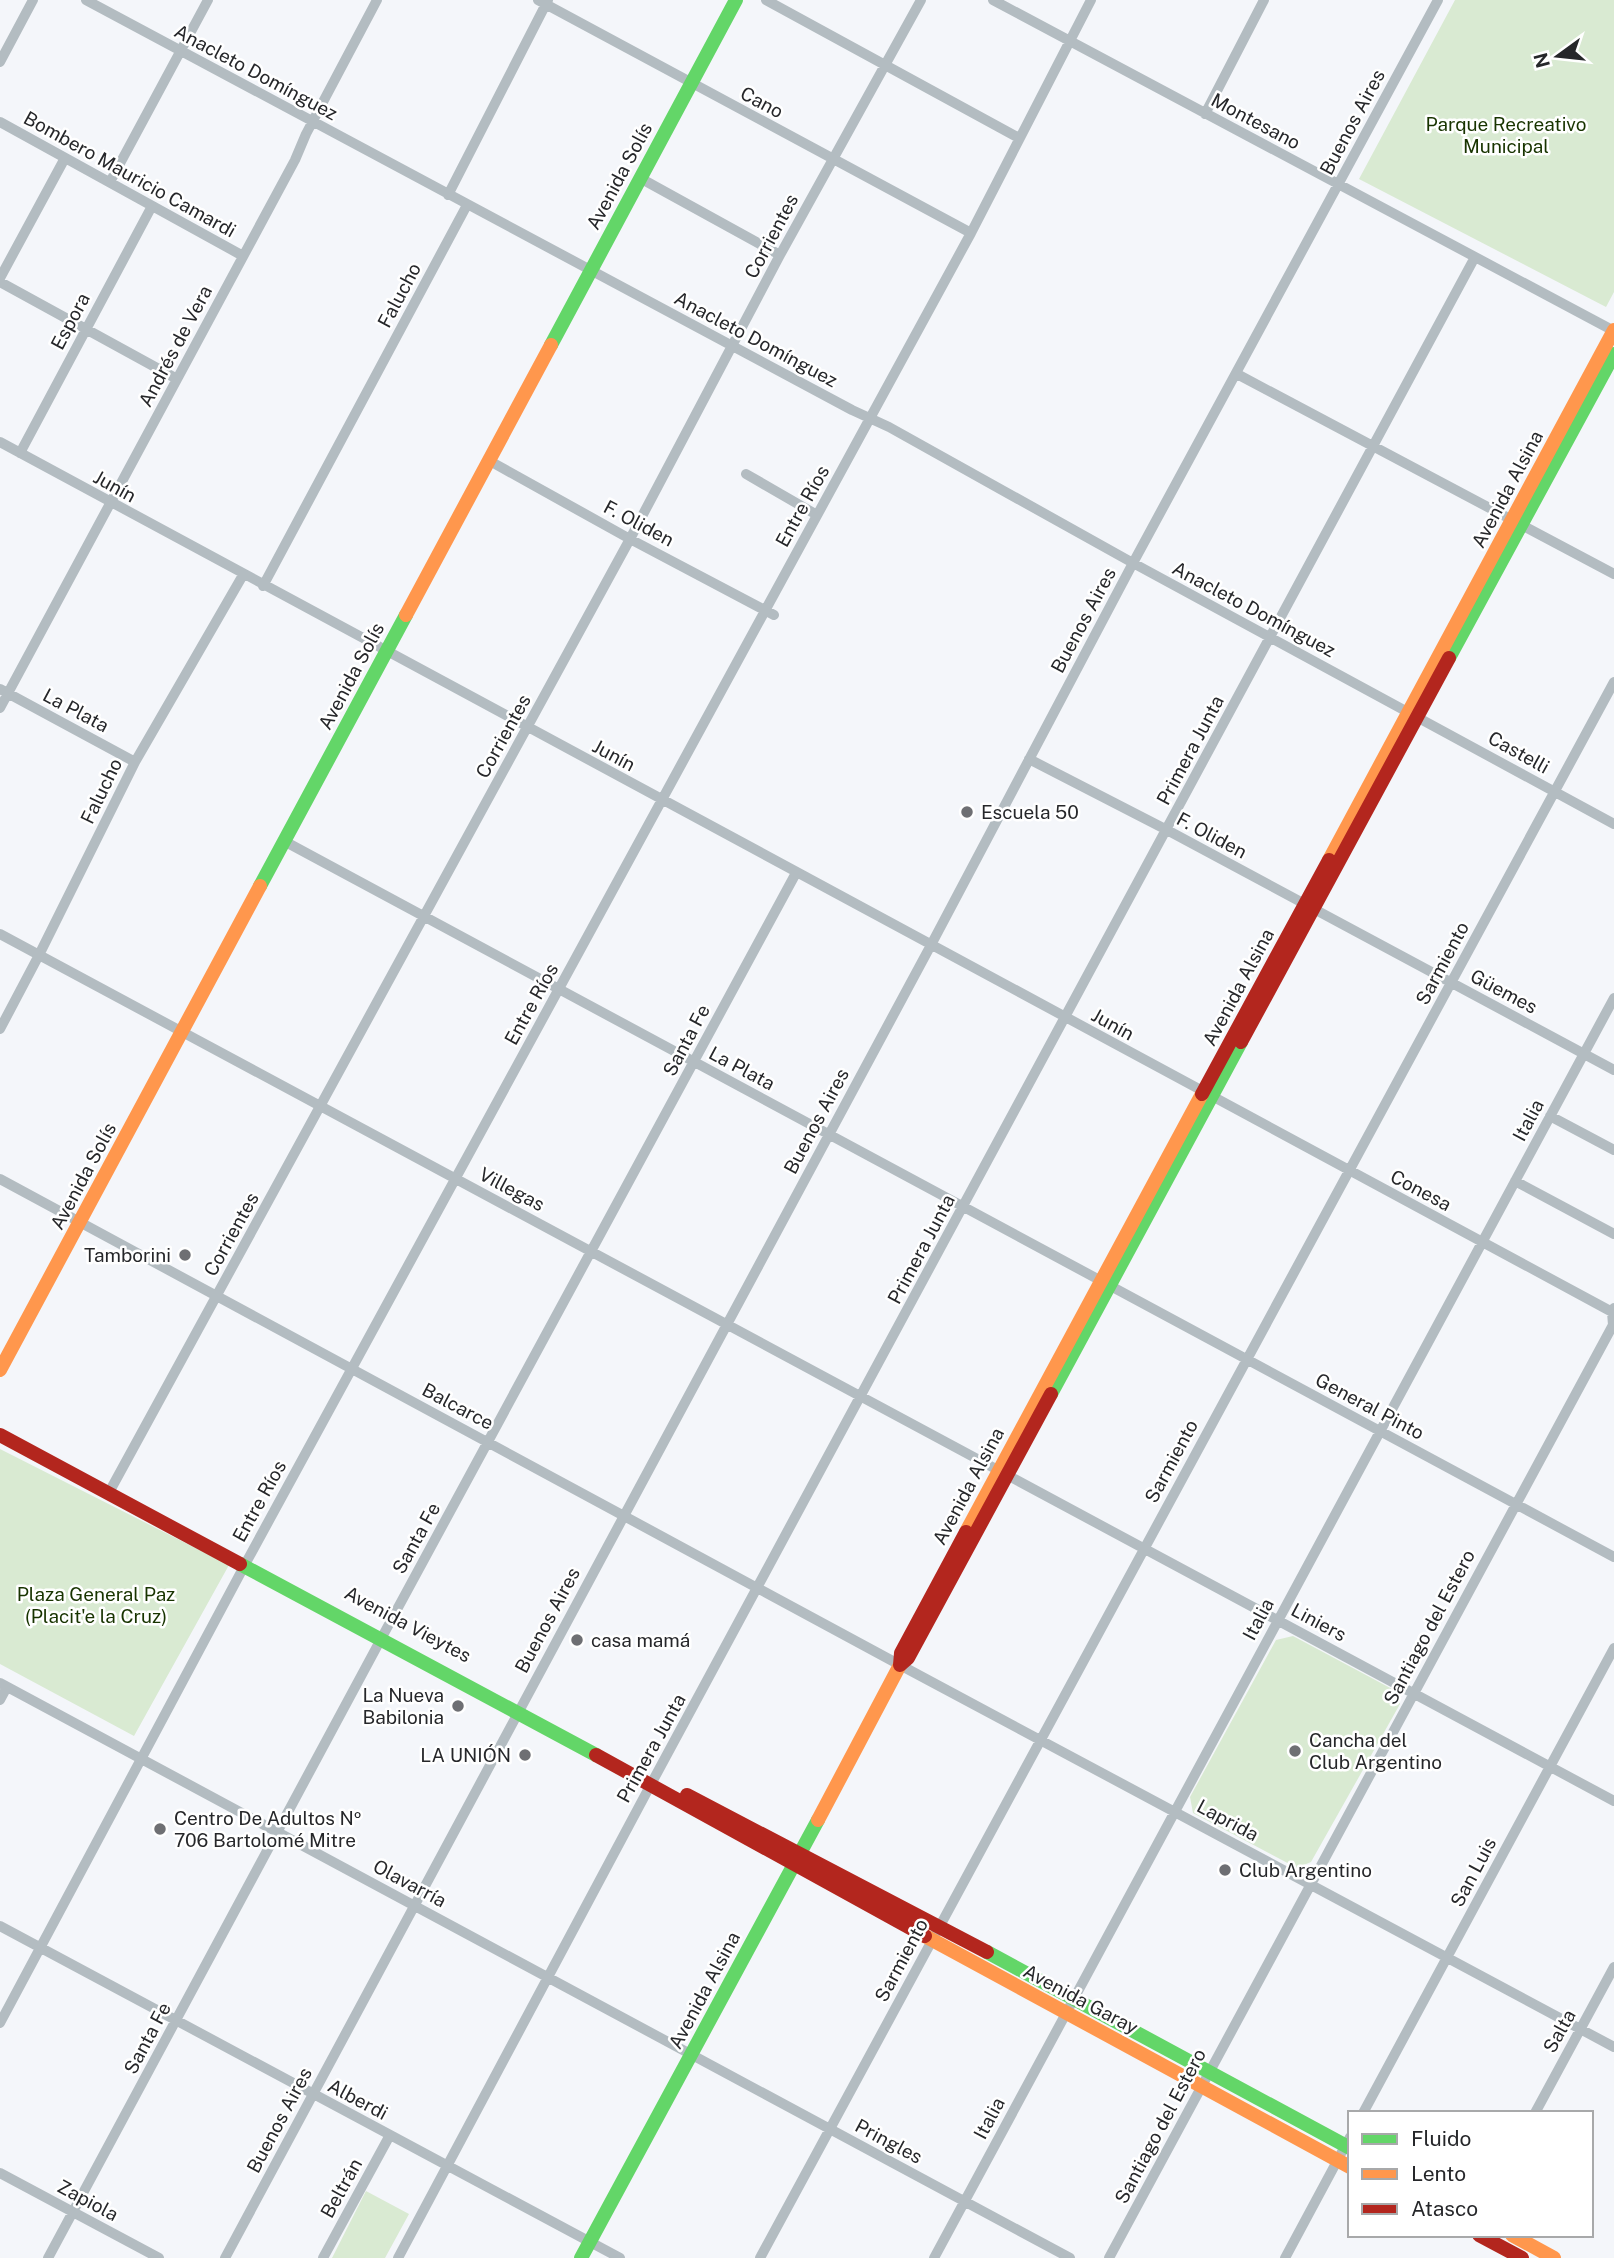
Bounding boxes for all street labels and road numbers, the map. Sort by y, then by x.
street label: Anacleto Domínguez [171,20,341,124]
street label: Buenos Aires [1315,66,1389,178]
street label: Cano [737,82,787,122]
street label: Montesano [1208,88,1304,154]
street label: Bombero Mauricio Camardi [20,106,240,242]
street label: Avenida Solís [582,119,656,233]
street label: Corrientes [740,190,802,282]
street label: Falucho [373,259,425,331]
street label: Andrés de Vera [134,282,216,410]
street label: Anacleto Domínguez [671,287,841,391]
street label: Espora [46,289,94,353]
street label: Avenida Alsina [1467,427,1547,551]
street label: Entre Ríos [771,461,833,551]
street label: Junín [90,465,140,507]
street label: F. Oliden [600,495,678,551]
street label: Anacleto Domínguez [1169,557,1339,661]
street label: Buenos Aires [1046,564,1120,676]
street label: Avenida Solís [314,619,388,733]
street label: La Plata [39,684,113,736]
street label: Corrientes [471,690,535,782]
street label: Primera Junta [1152,692,1228,808]
street label: Castelli [1485,726,1553,778]
street label: Junín [589,735,639,775]
street label: Falucho [76,755,126,827]
street label: F. Oliden [1173,807,1251,863]
street label: Sarmiento [1411,918,1473,1008]
street label: Avenida Alsina [1198,925,1278,1049]
street label: Entre Ríos [500,959,562,1049]
street label: Güemes [1467,964,1541,1018]
street label: Santa Fe [658,1000,714,1080]
street label: Junín [1088,1003,1138,1045]
street label: La Plata [705,1042,779,1094]
street label: Buenos Aires [779,1065,853,1177]
street label: Italia [1508,1095,1548,1145]
street label: Avenida Solís [46,1119,120,1233]
street label: Villegas [476,1163,548,1215]
street label: Conesa [1387,1165,1455,1215]
street label: Corrientes [199,1188,263,1280]
street label: Primera Junta [883,1191,959,1307]
street label: General Pinto [1312,1368,1428,1444]
street label: Balcarce [419,1378,497,1434]
street label: Sarmiento [1140,1416,1202,1506]
street label: Avenida Alsina [928,1424,1008,1548]
street label: Entre Ríos [228,1456,290,1546]
street label: Santa Fe [387,1499,445,1577]
street label: Santiago del Estero [1379,1546,1479,1708]
street label: Buenos Aires [510,1564,584,1676]
street label: Avenida Vieytes [341,1581,475,1667]
street label: Italia [1238,1594,1278,1644]
street label: Liniers [1288,1598,1350,1646]
street label: Primera Junta [612,1690,690,1806]
street label: Laprida [1193,1795,1263,1845]
street label: San Luis [1446,1834,1500,1910]
street label: Olavarría [370,1855,450,1911]
street label: Sarmiento [870,1915,932,2005]
street label: Avenida Alsina [664,1928,744,2052]
street label: Avenida Garay [1020,1960,1142,2038]
street label: Santa Fe [119,1998,175,2078]
street label: Salta [1538,2006,1580,2056]
street label: Santiago del Estero [1110,2045,1210,2207]
street label: Buenos Aires [242,2064,316,2176]
street label: Alberdi [324,2074,392,2124]
street label: Italia [969,2093,1009,2143]
street label: Pringles [852,2114,926,2168]
street label: Beltrán [316,2154,366,2222]
street label: Zapiola [54,2175,122,2225]

